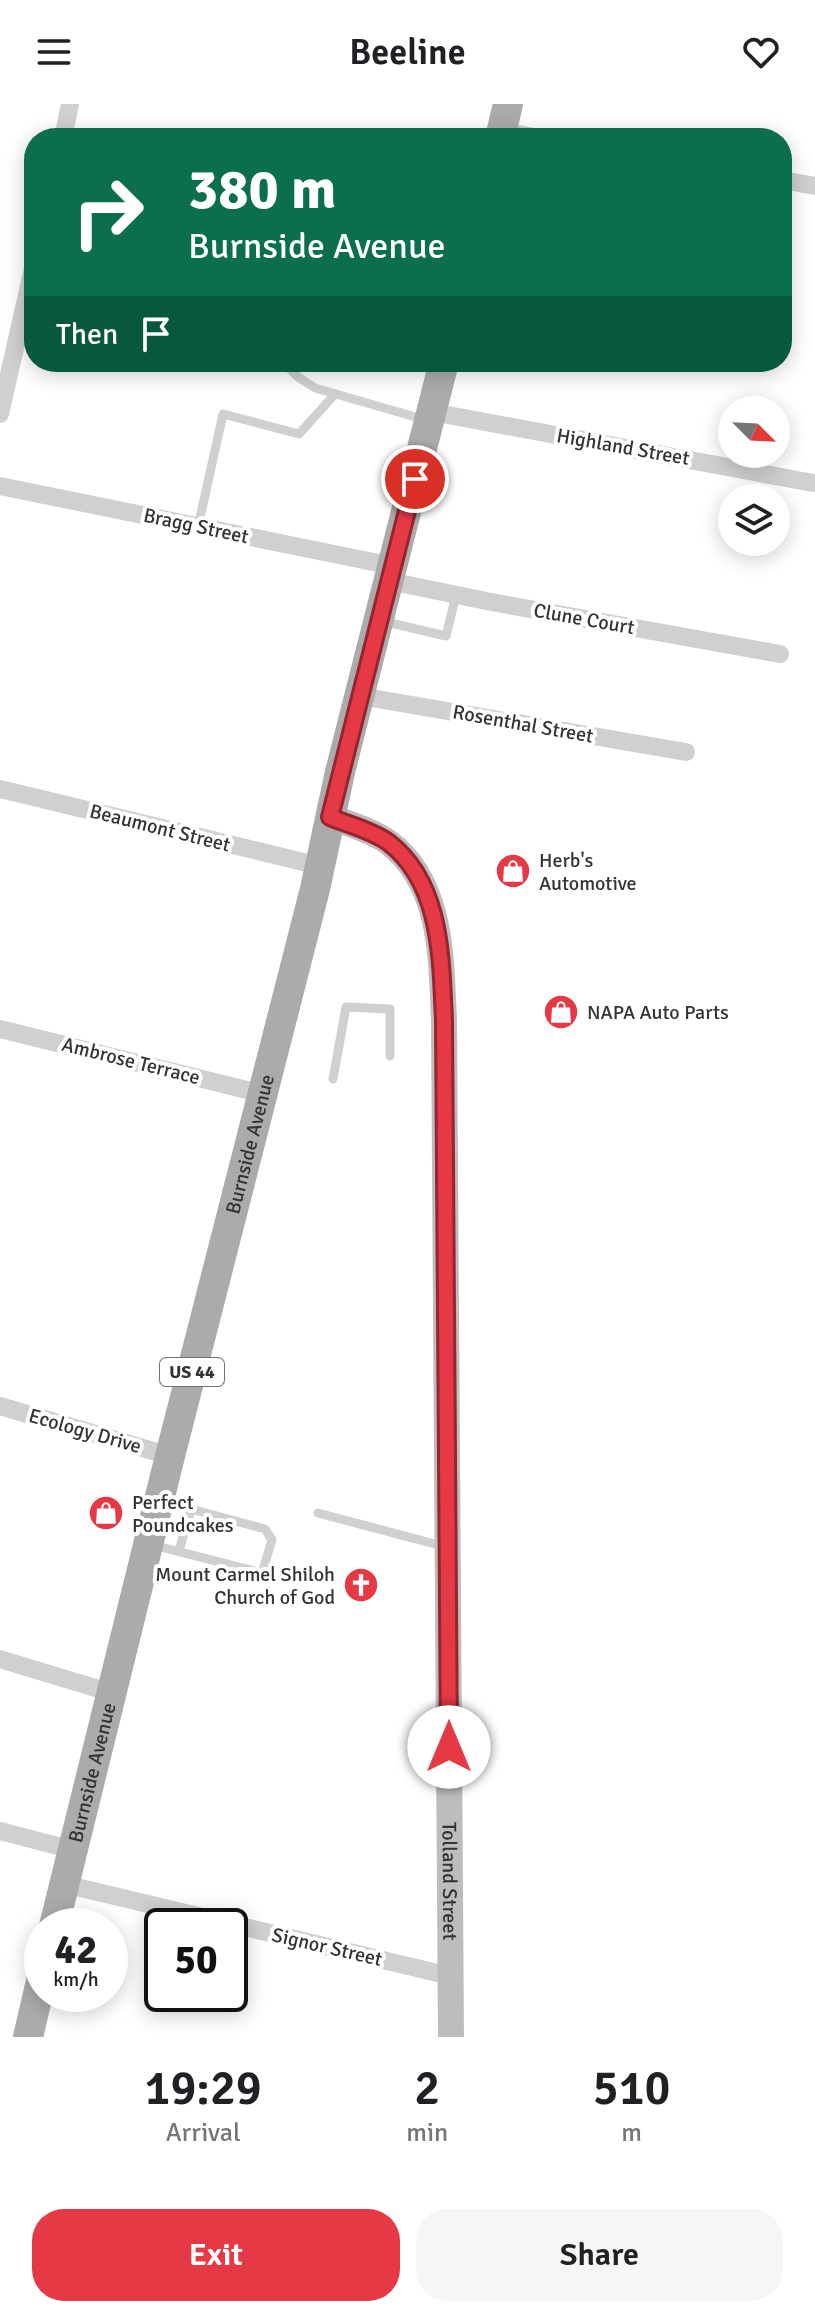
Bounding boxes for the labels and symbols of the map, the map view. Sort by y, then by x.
north arrow [718,396,790,468]
street label: Highland Street [555,423,691,471]
pin [381,445,449,513]
street label: Bragg Street [141,503,251,549]
street label: Clune Court [532,598,636,640]
street label: Rosenthal Street [451,699,595,749]
street label: Beaumont Street [87,798,233,858]
place label: Herb's Automotive [539,848,637,896]
shop icon: Herb's Automotive [494,852,532,890]
shop icon: NAPA Auto Parts [542,993,580,1031]
place label: NAPA Auto Parts [587,1000,729,1025]
street label: Ambrose Terrace [59,1032,203,1090]
street label: Burnside Avenue [220,1072,280,1217]
road number: US 44 [160,1358,224,1386]
street label: Ecology Drive [26,1403,144,1459]
place label: Perfect Poundcakes [132,1490,234,1538]
shop icon: Perfect Poundcakes [87,1494,125,1532]
place label: Mount Carmel Shiloh Church of God [155,1562,335,1610]
church icon: Mount Carmel Shiloh Church of God [342,1566,380,1604]
street label: Burnside Avenue [63,1700,121,1845]
position arrow [407,1705,491,1789]
street label: Tolland Street [437,1822,463,1940]
speed limit sign: 50 [144,1908,248,2012]
street label: Signor Street [269,1922,385,1972]

